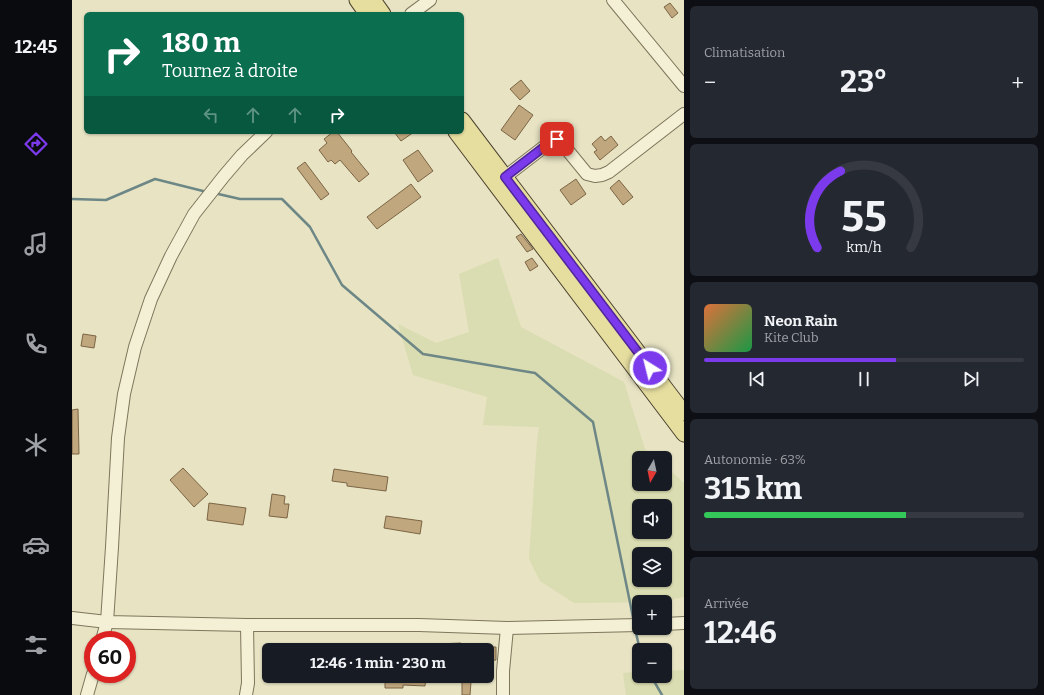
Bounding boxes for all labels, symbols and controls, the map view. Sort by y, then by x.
text: 180 m [162,26,240,59]
icon: right [96,28,148,80]
text: 12:45 [15,36,57,58]
text: Climatisation [704,45,785,60]
text: Tournez à droite [162,60,298,82]
text: 23° [840,64,887,100]
text: − [704,69,716,96]
text: + [1011,69,1024,96]
icon: left [200,104,222,126]
icon: ahead [242,104,264,126]
icon: ahead [284,104,306,126]
icon: right [326,104,348,126]
pin [540,122,574,156]
icon: arrive [546,128,568,150]
icon: directions [22,130,50,158]
text: 55 [841,191,887,241]
icon: music [22,230,50,258]
text: km/h [846,238,882,255]
text: Neon Rain [764,312,837,330]
icon: phone [22,330,50,358]
text: Kite Club [764,330,818,345]
position arrow [629,347,671,389]
icon: previous [746,368,768,390]
icon: pause [853,368,875,390]
icon: next [960,368,982,390]
icon: climate [22,431,50,459]
north arrow [632,451,672,491]
map controls [632,451,672,683]
text: Autonomie · 63% [704,452,806,467]
text: 315 km [704,471,802,507]
button: sound [632,499,672,539]
icon: car [22,531,50,559]
button: layers [632,547,672,587]
button: + [632,595,672,635]
text: Arrivée [704,596,749,611]
text: 12:46 [704,615,777,651]
icon: filters [22,631,50,659]
speed limit sign: 60 [84,631,136,683]
button: − [632,643,672,683]
text: 12:46 · 1 min · 230 m [310,654,446,672]

